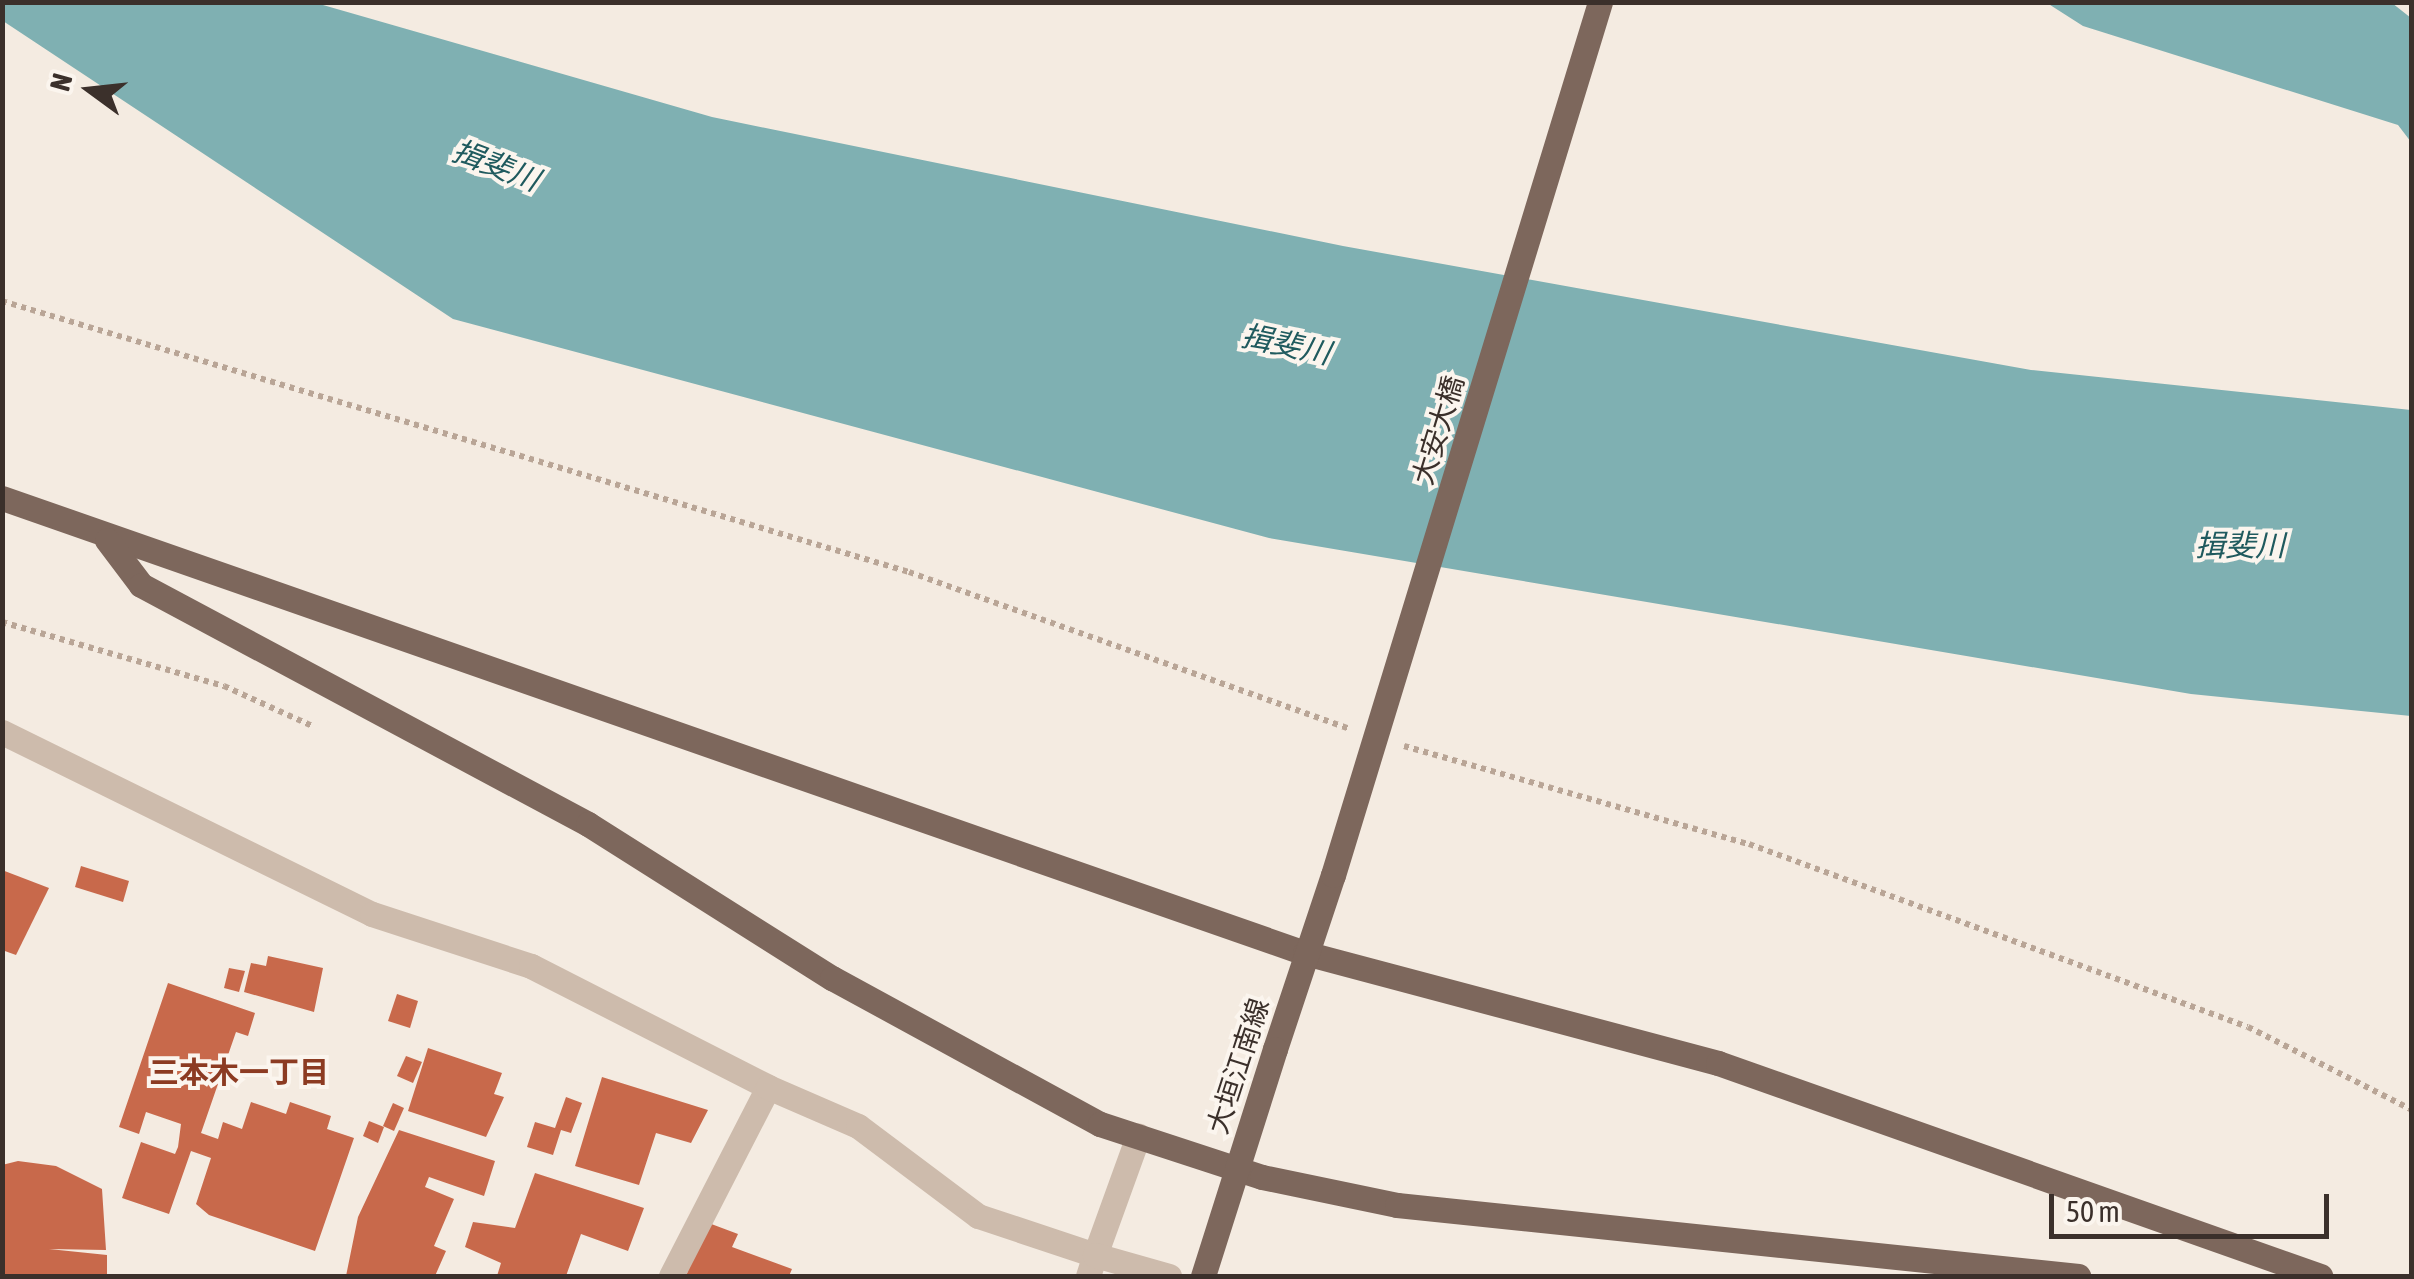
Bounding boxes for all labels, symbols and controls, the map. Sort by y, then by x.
north arrow [40,40,140,140]
text: N [43,70,79,94]
water label: 揖斐川 [448,132,544,198]
water label: 揖斐川 [1238,317,1334,371]
street label: 大安大橋 [1406,372,1470,488]
water label: 揖斐川 [2195,527,2285,563]
street label: 大垣江南線 [1200,994,1276,1138]
district label: 三本木一丁目 [149,1054,329,1090]
scale bar [2054,1174,2334,1236]
text: 50 m [2066,1194,2120,1228]

